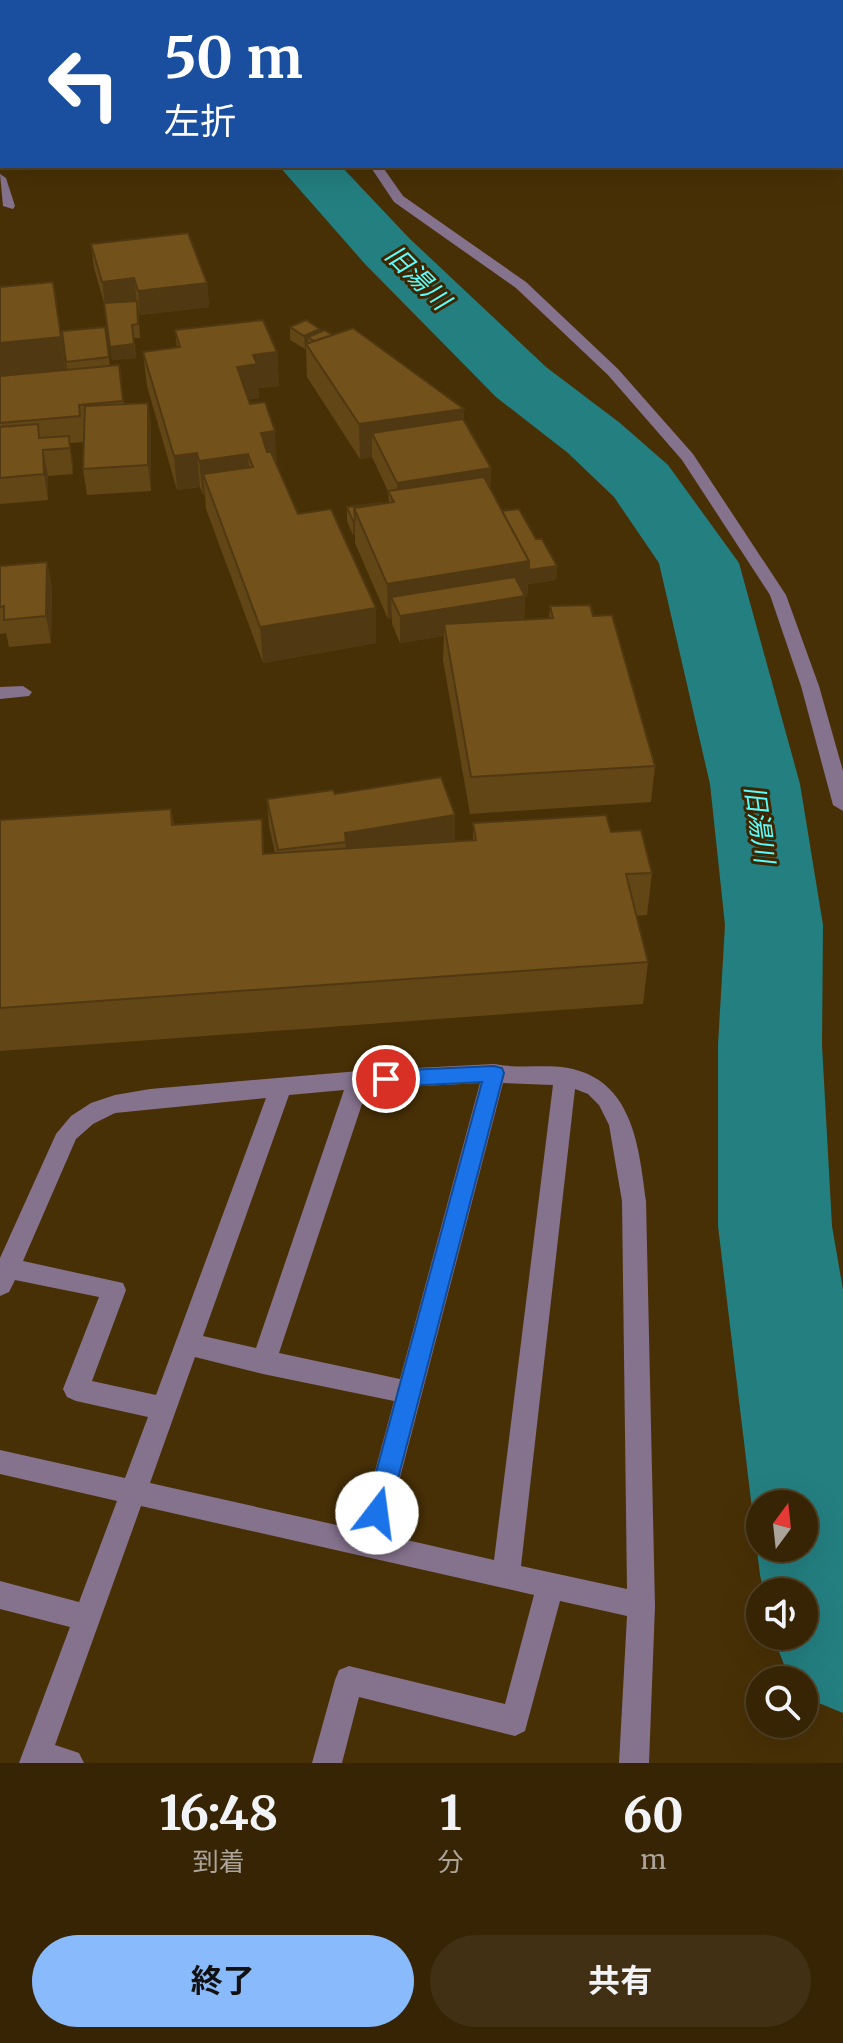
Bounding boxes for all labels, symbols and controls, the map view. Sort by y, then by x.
text: 50 m [164,23,303,93]
icon: left [32,32,136,136]
text: 左折 [164,99,236,144]
water label: 旧湯川 [379,238,459,318]
water label: 旧湯川 [738,783,782,868]
pin [352,1045,420,1113]
icon: arrive [364,1057,408,1101]
position arrow [335,1471,419,1555]
north arrow [746,1490,818,1562]
map controls [746,1490,818,1738]
button: sound [746,1578,818,1650]
button: search [746,1666,818,1738]
text: 16:48 [159,1783,278,1843]
text: 1 [439,1783,462,1843]
text: 60 [623,1785,684,1845]
text: m [640,1843,666,1876]
text: 到着 [193,1845,245,1878]
text: 分 [438,1845,464,1878]
button: 終了 [32,1935,414,2027]
button: 共有 [430,1935,811,2027]

